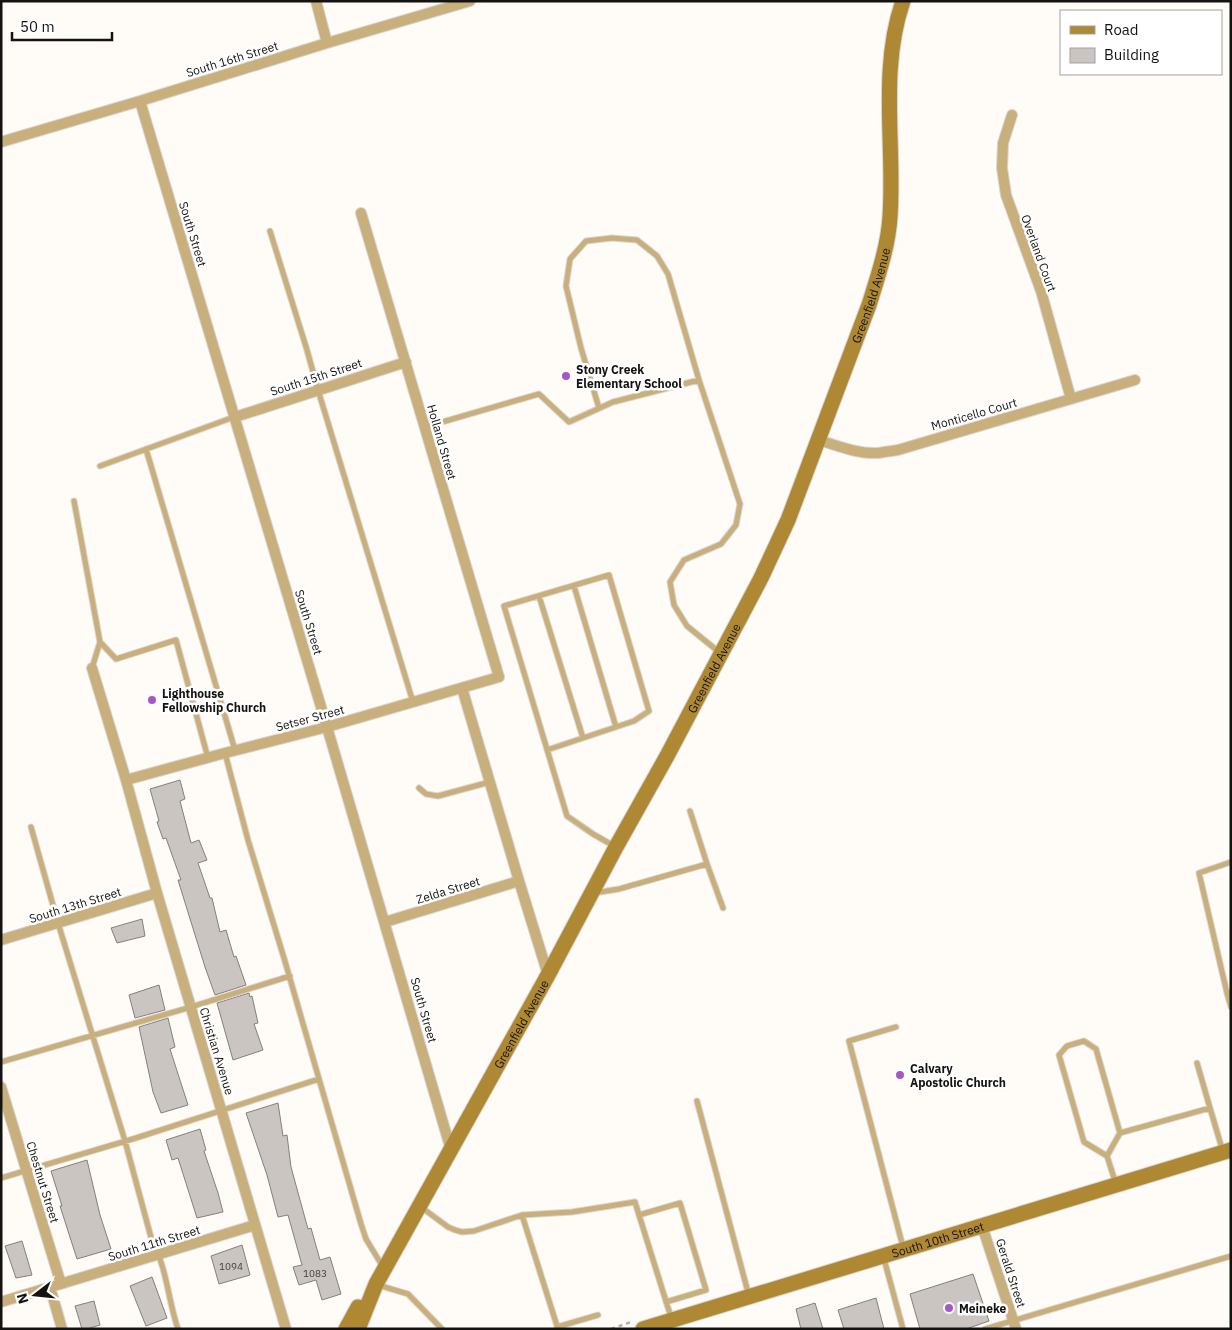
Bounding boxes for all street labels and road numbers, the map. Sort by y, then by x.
street label: South 16th Street [184,38,280,80]
street label: South Street [176,200,210,268]
street label: Overland Court [1018,212,1060,294]
street label: Greenfield Avenue [848,246,893,345]
street label: South 15th Street [268,355,364,399]
street label: Monticello Court [929,395,1019,433]
street label: Holland Street [424,403,460,481]
street label: South Street [292,588,326,656]
street label: Greenfield Avenue [684,620,744,715]
street label: Setser Street [274,702,346,734]
street label: Zelda Street [414,873,482,907]
street label: South 13th Street [27,884,123,926]
street label: South Street [408,976,440,1044]
street label: Greenfield Avenue [490,977,552,1071]
street label: Christian Avenue [197,1005,238,1097]
street label: Chestnut Street [23,1139,63,1225]
street label: South 10th Street [890,1218,986,1260]
street label: South 11th Street [106,1222,202,1264]
street label: Gerald Street [993,1237,1029,1309]

